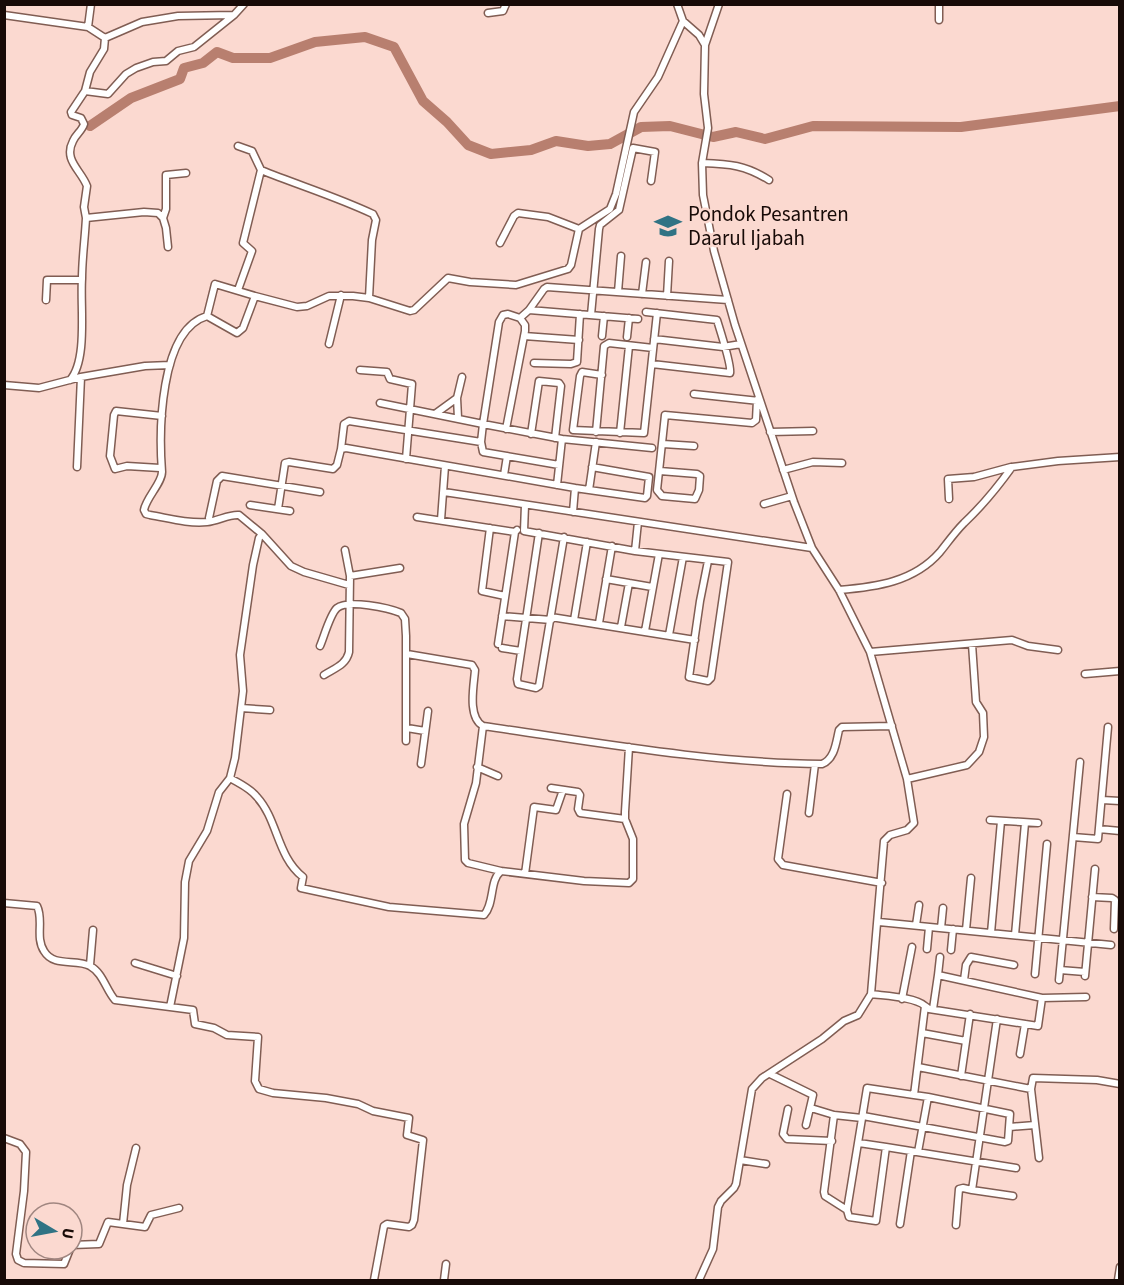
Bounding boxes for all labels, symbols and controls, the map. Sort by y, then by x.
place label: Pondok Pesantren Daarul Ijabah [688,199,849,253]
school or university icon: Pondok Pesantren Daarul Ijabah [653,211,683,241]
north arrow [24,1201,84,1261]
text: U [56,1226,80,1241]

